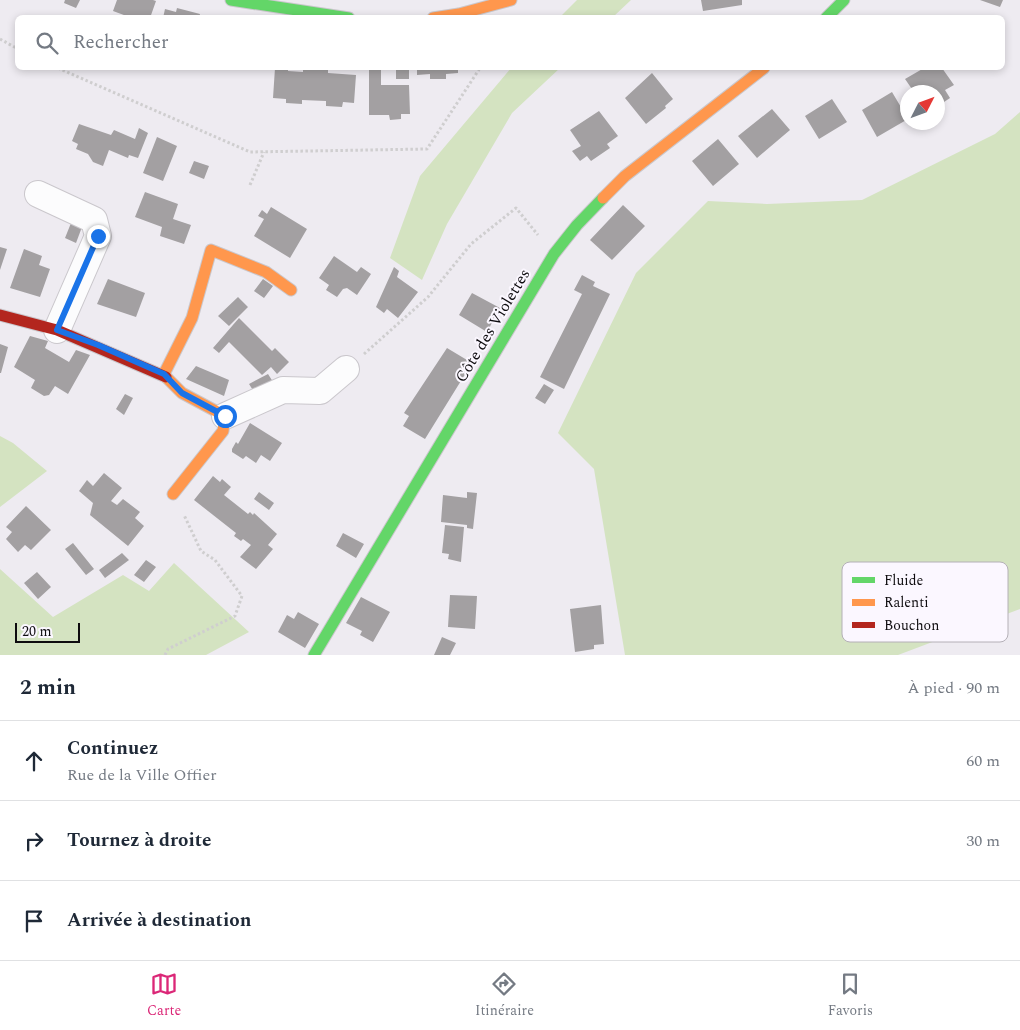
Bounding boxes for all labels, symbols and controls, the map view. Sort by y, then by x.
search box [15,15,1005,70]
text: Rechercher [73,28,169,57]
icon: search [33,29,61,57]
north arrow [900,85,945,130]
route end [87,225,110,248]
street label: Côte des Violettes [449,264,536,387]
route start [214,405,237,428]
legend [842,562,1008,642]
text: Fluide [884,570,923,591]
text: Ralenti [884,592,929,613]
text: Bouchon [884,615,939,636]
scale bar [15,620,80,643]
text: 20 m [22,621,52,642]
text: 2 min [20,672,76,704]
text: À pied · 90 m [907,676,1000,700]
text: Continuez [67,734,158,763]
icon: ahead [20,747,48,775]
text: 60 m [966,749,1000,773]
text: Rue de la Ville Offier [67,763,217,787]
text: Tournez à droite [67,826,211,855]
icon: right [20,827,48,855]
text: 30 m [966,829,1000,853]
text: Arrivée à destination [67,906,251,935]
icon: arrive [20,907,48,935]
tab: Carte [147,970,181,1021]
tab: Itinéraire [475,970,534,1021]
tab: Favoris [828,970,873,1021]

